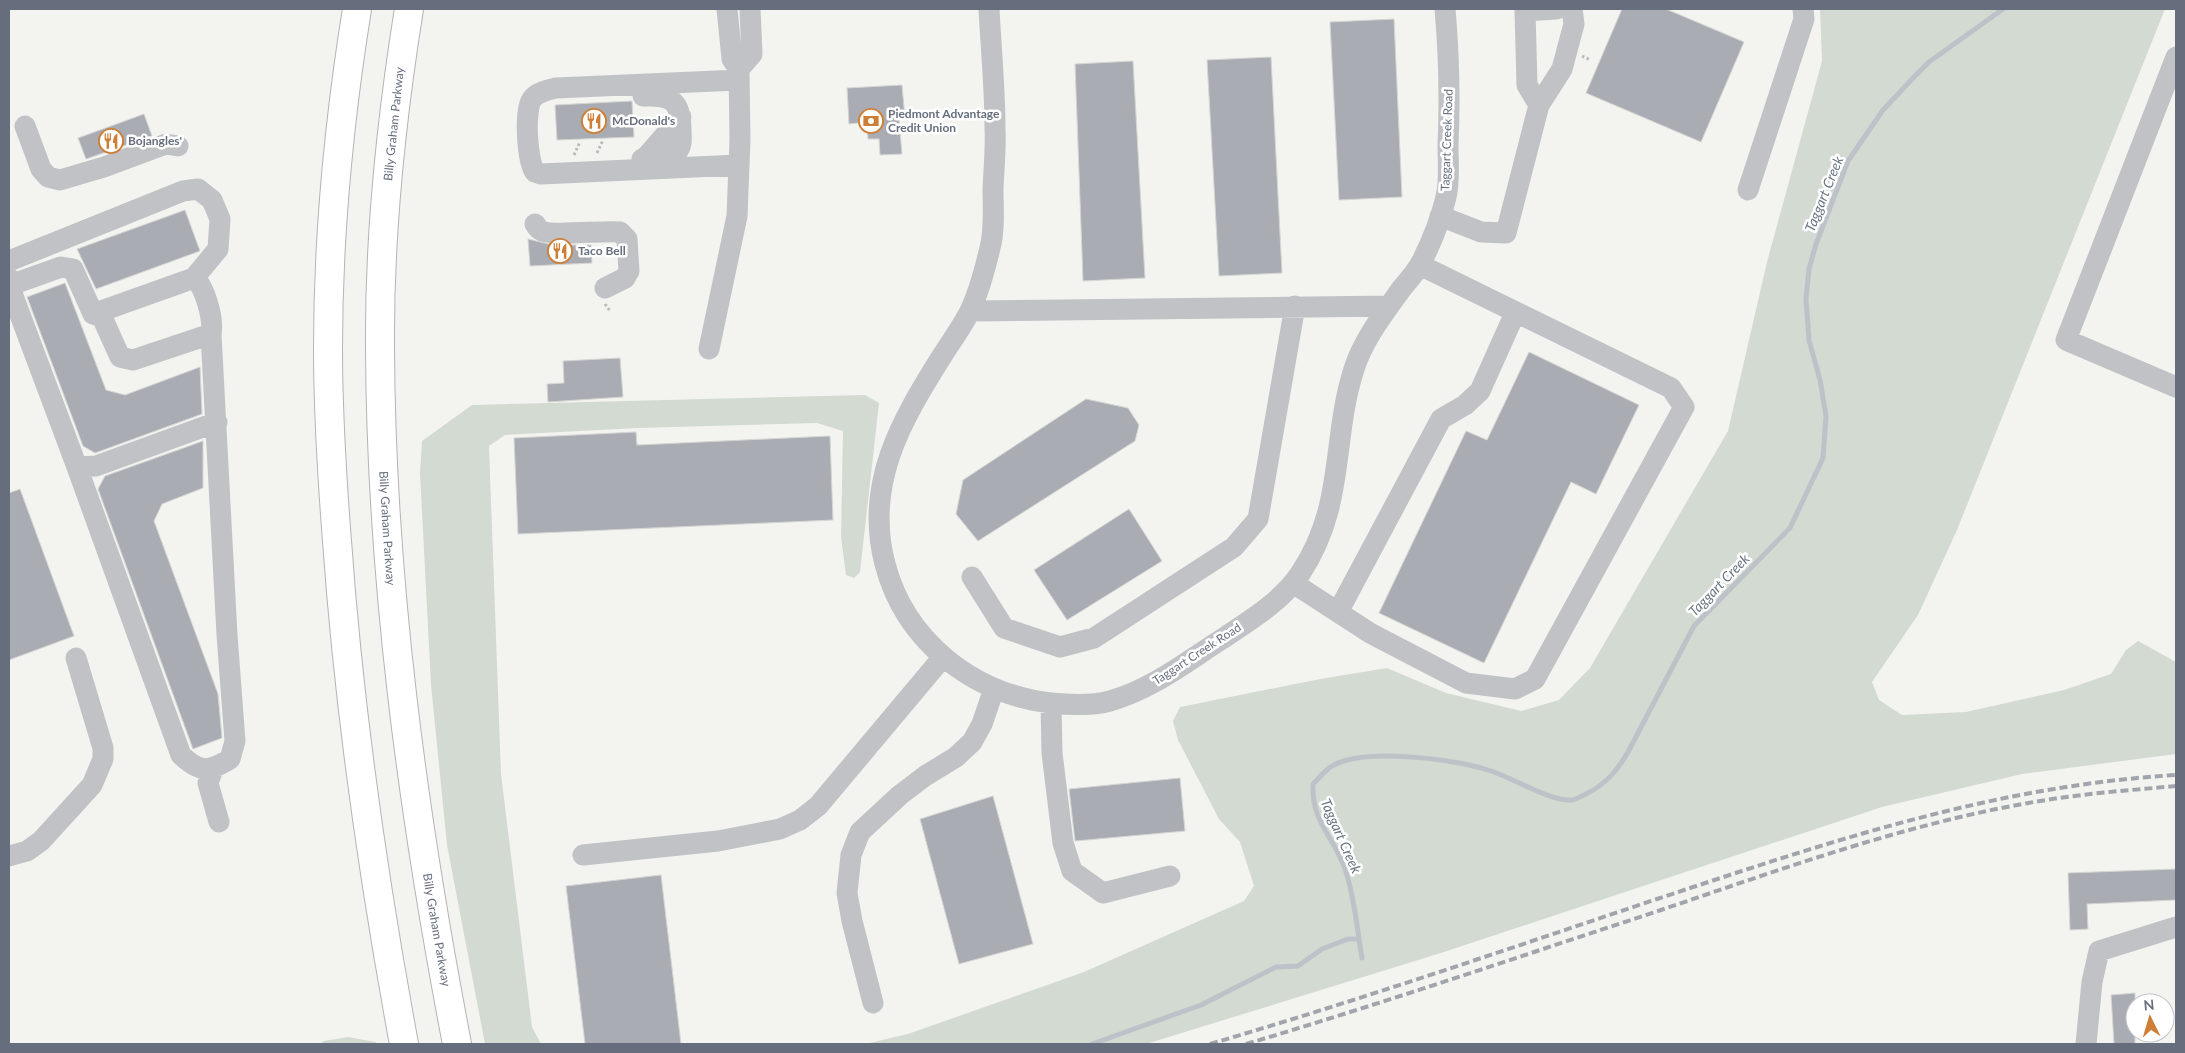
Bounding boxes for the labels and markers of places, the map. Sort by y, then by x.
place label: Piedmont Advantage Credit Union [888,106,1000,135]
restaurant icon: McDonald's [581,108,607,134]
bank icon: Piedmont Advantage Credit Union [858,108,884,134]
place label: McDonald's [612,113,675,128]
restaurant icon: Bojangles' [98,128,124,154]
place label: Bojangles' [128,133,182,148]
restaurant icon: Taco Bell [547,238,573,264]
place label: Taco Bell [578,243,626,258]

